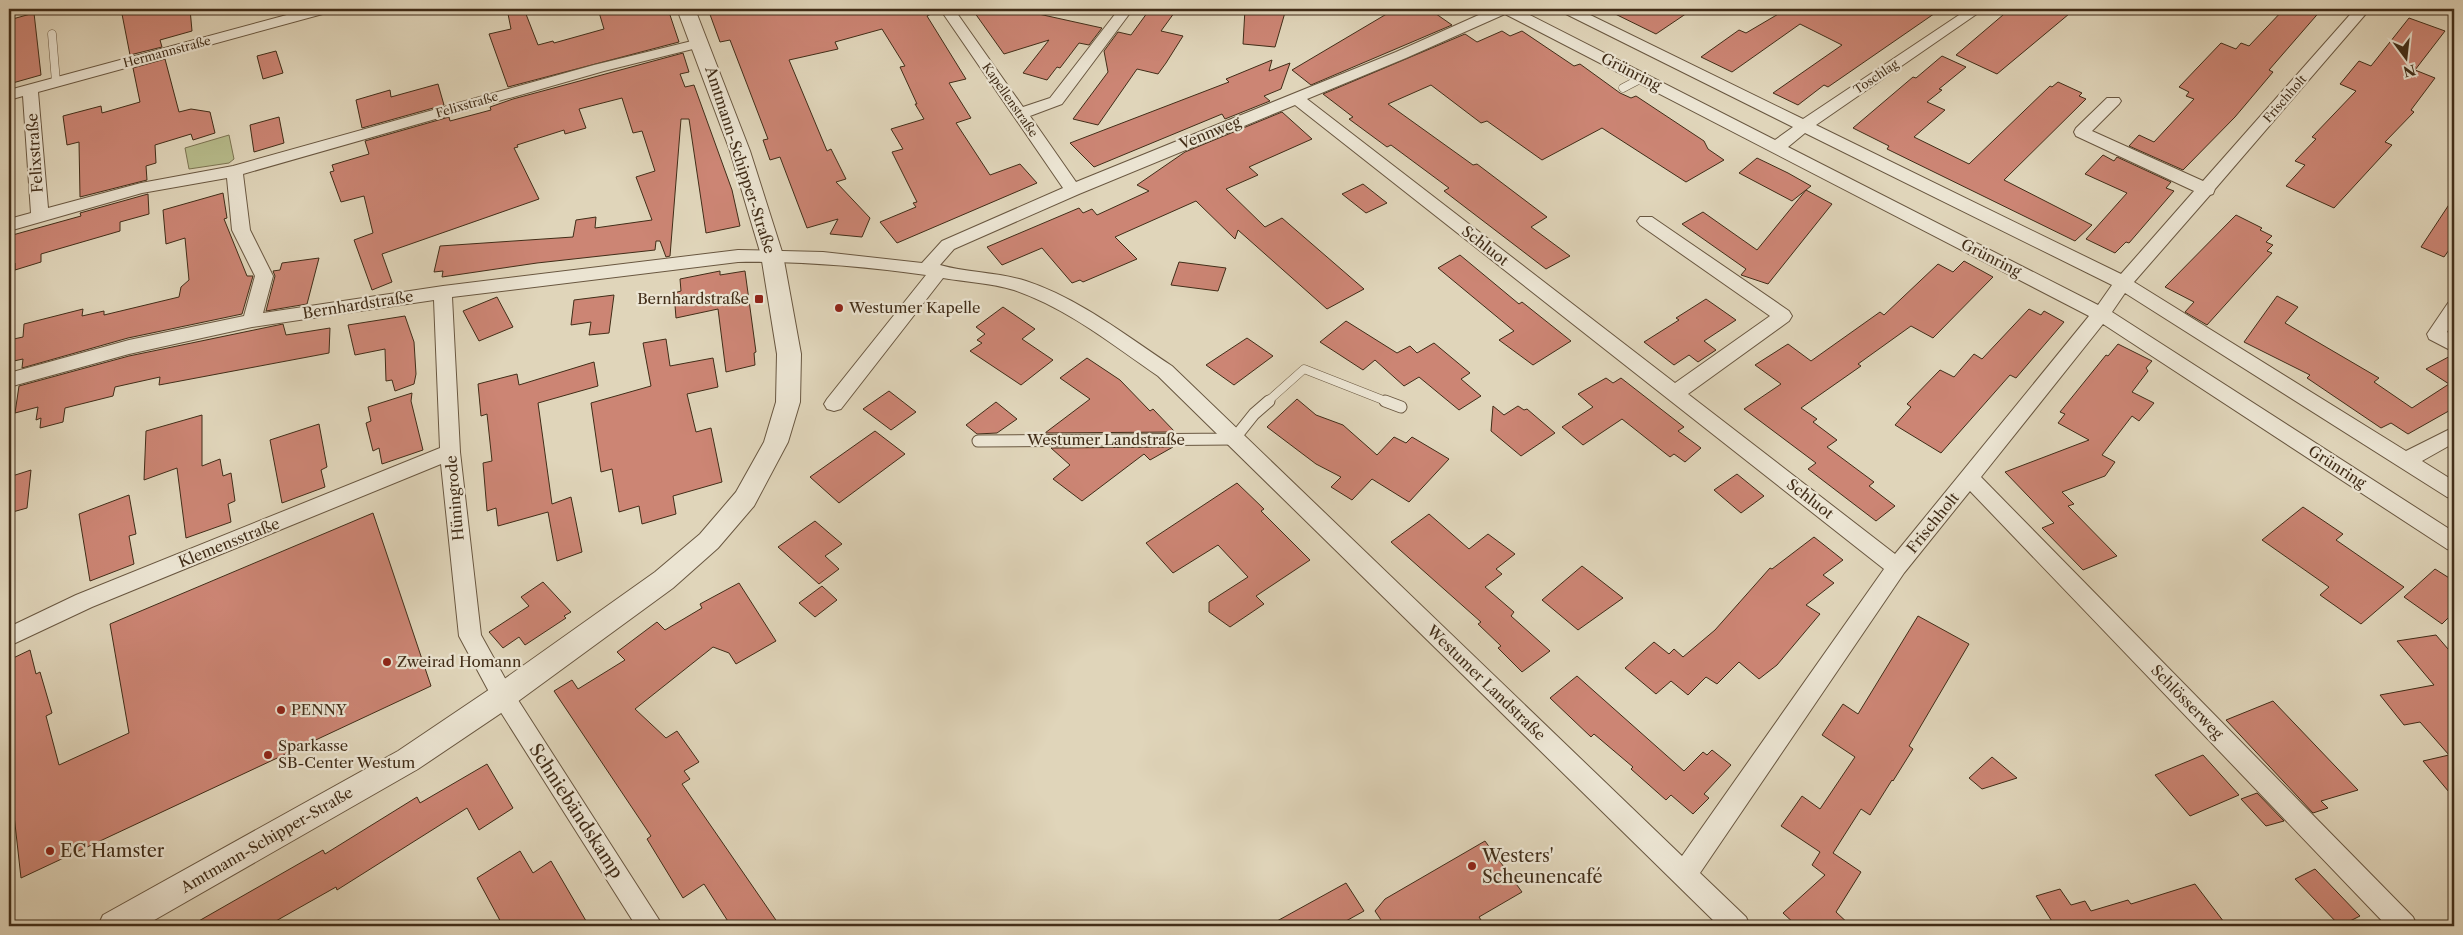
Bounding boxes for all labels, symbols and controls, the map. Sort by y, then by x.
north arrow [2380,32,2430,82]
street label: Hermannstraße [121,33,213,70]
street label: Grünring [1598,48,1665,95]
street label: Toschlag [1851,56,1901,97]
street label: Kapellenstraße [979,60,1042,140]
text: N [2401,60,2418,81]
street label: Amtmann-Schipper-Straße [701,63,780,256]
street label: Frischholt [2260,71,2310,126]
street label: Felixstraße [434,88,500,121]
street label: Felixstraße [22,112,47,194]
street label: Vennweg [1175,112,1243,154]
street label: Schluot [1458,221,1513,270]
street label: Grünring [1958,234,2025,281]
street label: Bernhardstraße [301,286,415,323]
place label: Bernhardstraße [637,289,749,308]
marker: Bernhardstraße [753,293,765,305]
place label: Westumer Kapelle [848,298,980,317]
marker: Westumer Kapelle [833,302,845,314]
street label: Westumer Landstraße [1026,430,1185,449]
street label: Grünring [2305,441,2370,492]
street label: Hüningrode [441,455,468,542]
street label: Schluot [1783,474,1838,523]
street label: Frischholt [1902,488,1963,557]
street label: Klemensstraße [175,514,282,571]
street label: Westumer Landstraße [1422,620,1550,744]
place label: Zweirad Homann [397,652,522,671]
marker: Zweirad Homann [381,656,393,668]
street label: Schlösserweg [2147,661,2228,743]
place label: PENNY [291,700,347,719]
marker: PENNY [275,704,287,716]
place label: Sparkasse SB-Center Westum [278,736,415,772]
street label: Schniebändskamp [524,740,628,882]
marker: Sparkasse SB-Center Westum [262,749,274,761]
street label: Amtmann-Schipper-Straße [176,782,356,897]
place label: EC Hamster [60,840,165,862]
marker: EC Hamster [44,845,56,857]
place label: Westers' Scheunencafé [1481,845,1603,888]
marker: Westers' Scheunencafé [1466,860,1478,872]

